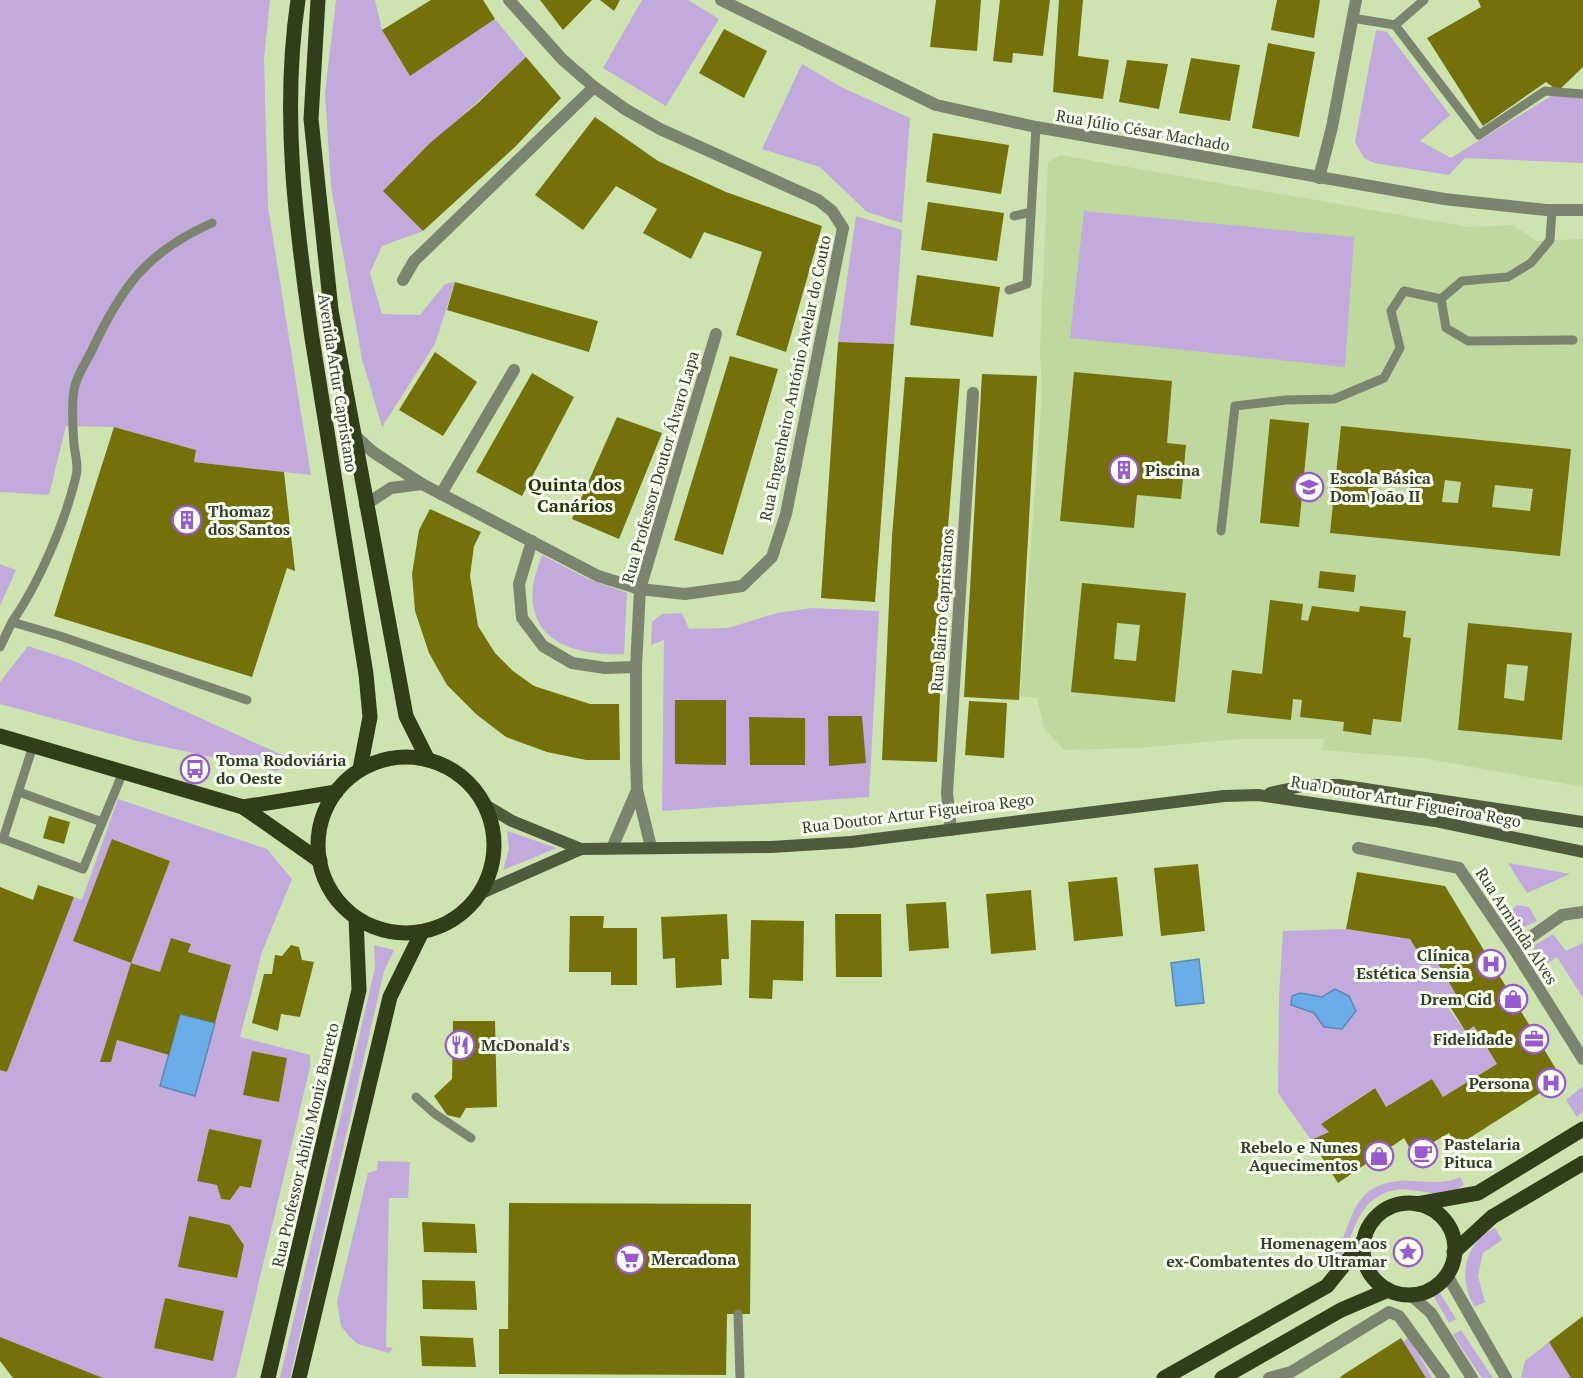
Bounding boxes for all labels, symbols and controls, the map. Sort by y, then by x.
street label: Rua Júlio César Machado [1054,104,1232,156]
street label: Rua Engenheiro António Avelar do Couto [754,233,836,523]
street label: Avenida Artur Capristano [313,292,363,474]
street label: Rua Professor Doutor Álvaro Lapa [616,348,704,586]
building icon: Piscina [1108,454,1140,486]
place label: Piscina [1145,459,1200,481]
place label: Escola Básica Dom João II [1330,467,1431,507]
school or university icon: Escola Básica Dom João II [1293,471,1325,503]
district label: Quinta dos Canários [528,472,622,517]
place label: Thomaz dos Santos [208,500,290,540]
building icon: Thomaz dos Santos [171,504,203,536]
street label: Rua Bairro Capristanos [925,527,959,692]
place label: Toma Rodoviária do Oeste [216,749,346,789]
bus stop icon: Toma Rodoviária do Oeste [179,753,211,785]
street label: Rua Doutor Artur Figueiroa Rego [1289,770,1523,832]
street label: Rua Doutor Artur Figueiroa Rego [801,788,1035,838]
street label: Rua Arminda Alves [1471,863,1563,989]
place label: Clínica Estética Sensia [1356,944,1470,984]
hospital icon: Clínica Estética Sensia [1475,948,1507,980]
shop icon: Drem Cid [1497,983,1529,1015]
place label: Drem Cid [1420,988,1492,1010]
street label: Rua Professor Abílio Moniz Barreto [266,1021,344,1269]
office icon: Fidelidade [1518,1023,1550,1055]
place label: Fidelidade [1433,1028,1513,1050]
restaurant icon: McDonald's [444,1029,476,1061]
place label: McDonald's [481,1034,570,1056]
hospital icon: Persona [1535,1067,1567,1099]
place label: Persona [1469,1072,1530,1094]
place label: Pastelaria Pituca [1444,1133,1521,1173]
place label: Rebelo e Nunes Aquecimentos [1240,1136,1358,1176]
cafe icon: Pastelaria Pituca [1407,1137,1439,1169]
shop icon: Rebelo e Nunes Aquecimentos [1363,1140,1395,1172]
place label: Homenagem aos ex-Combatentes do Ultramar [1166,1232,1387,1272]
place icon: Homenagem aos ex-Combatentes do Ultramar [1392,1236,1424,1268]
supermarket icon: Mercadona [614,1243,646,1275]
place label: Mercadona [651,1248,736,1270]

